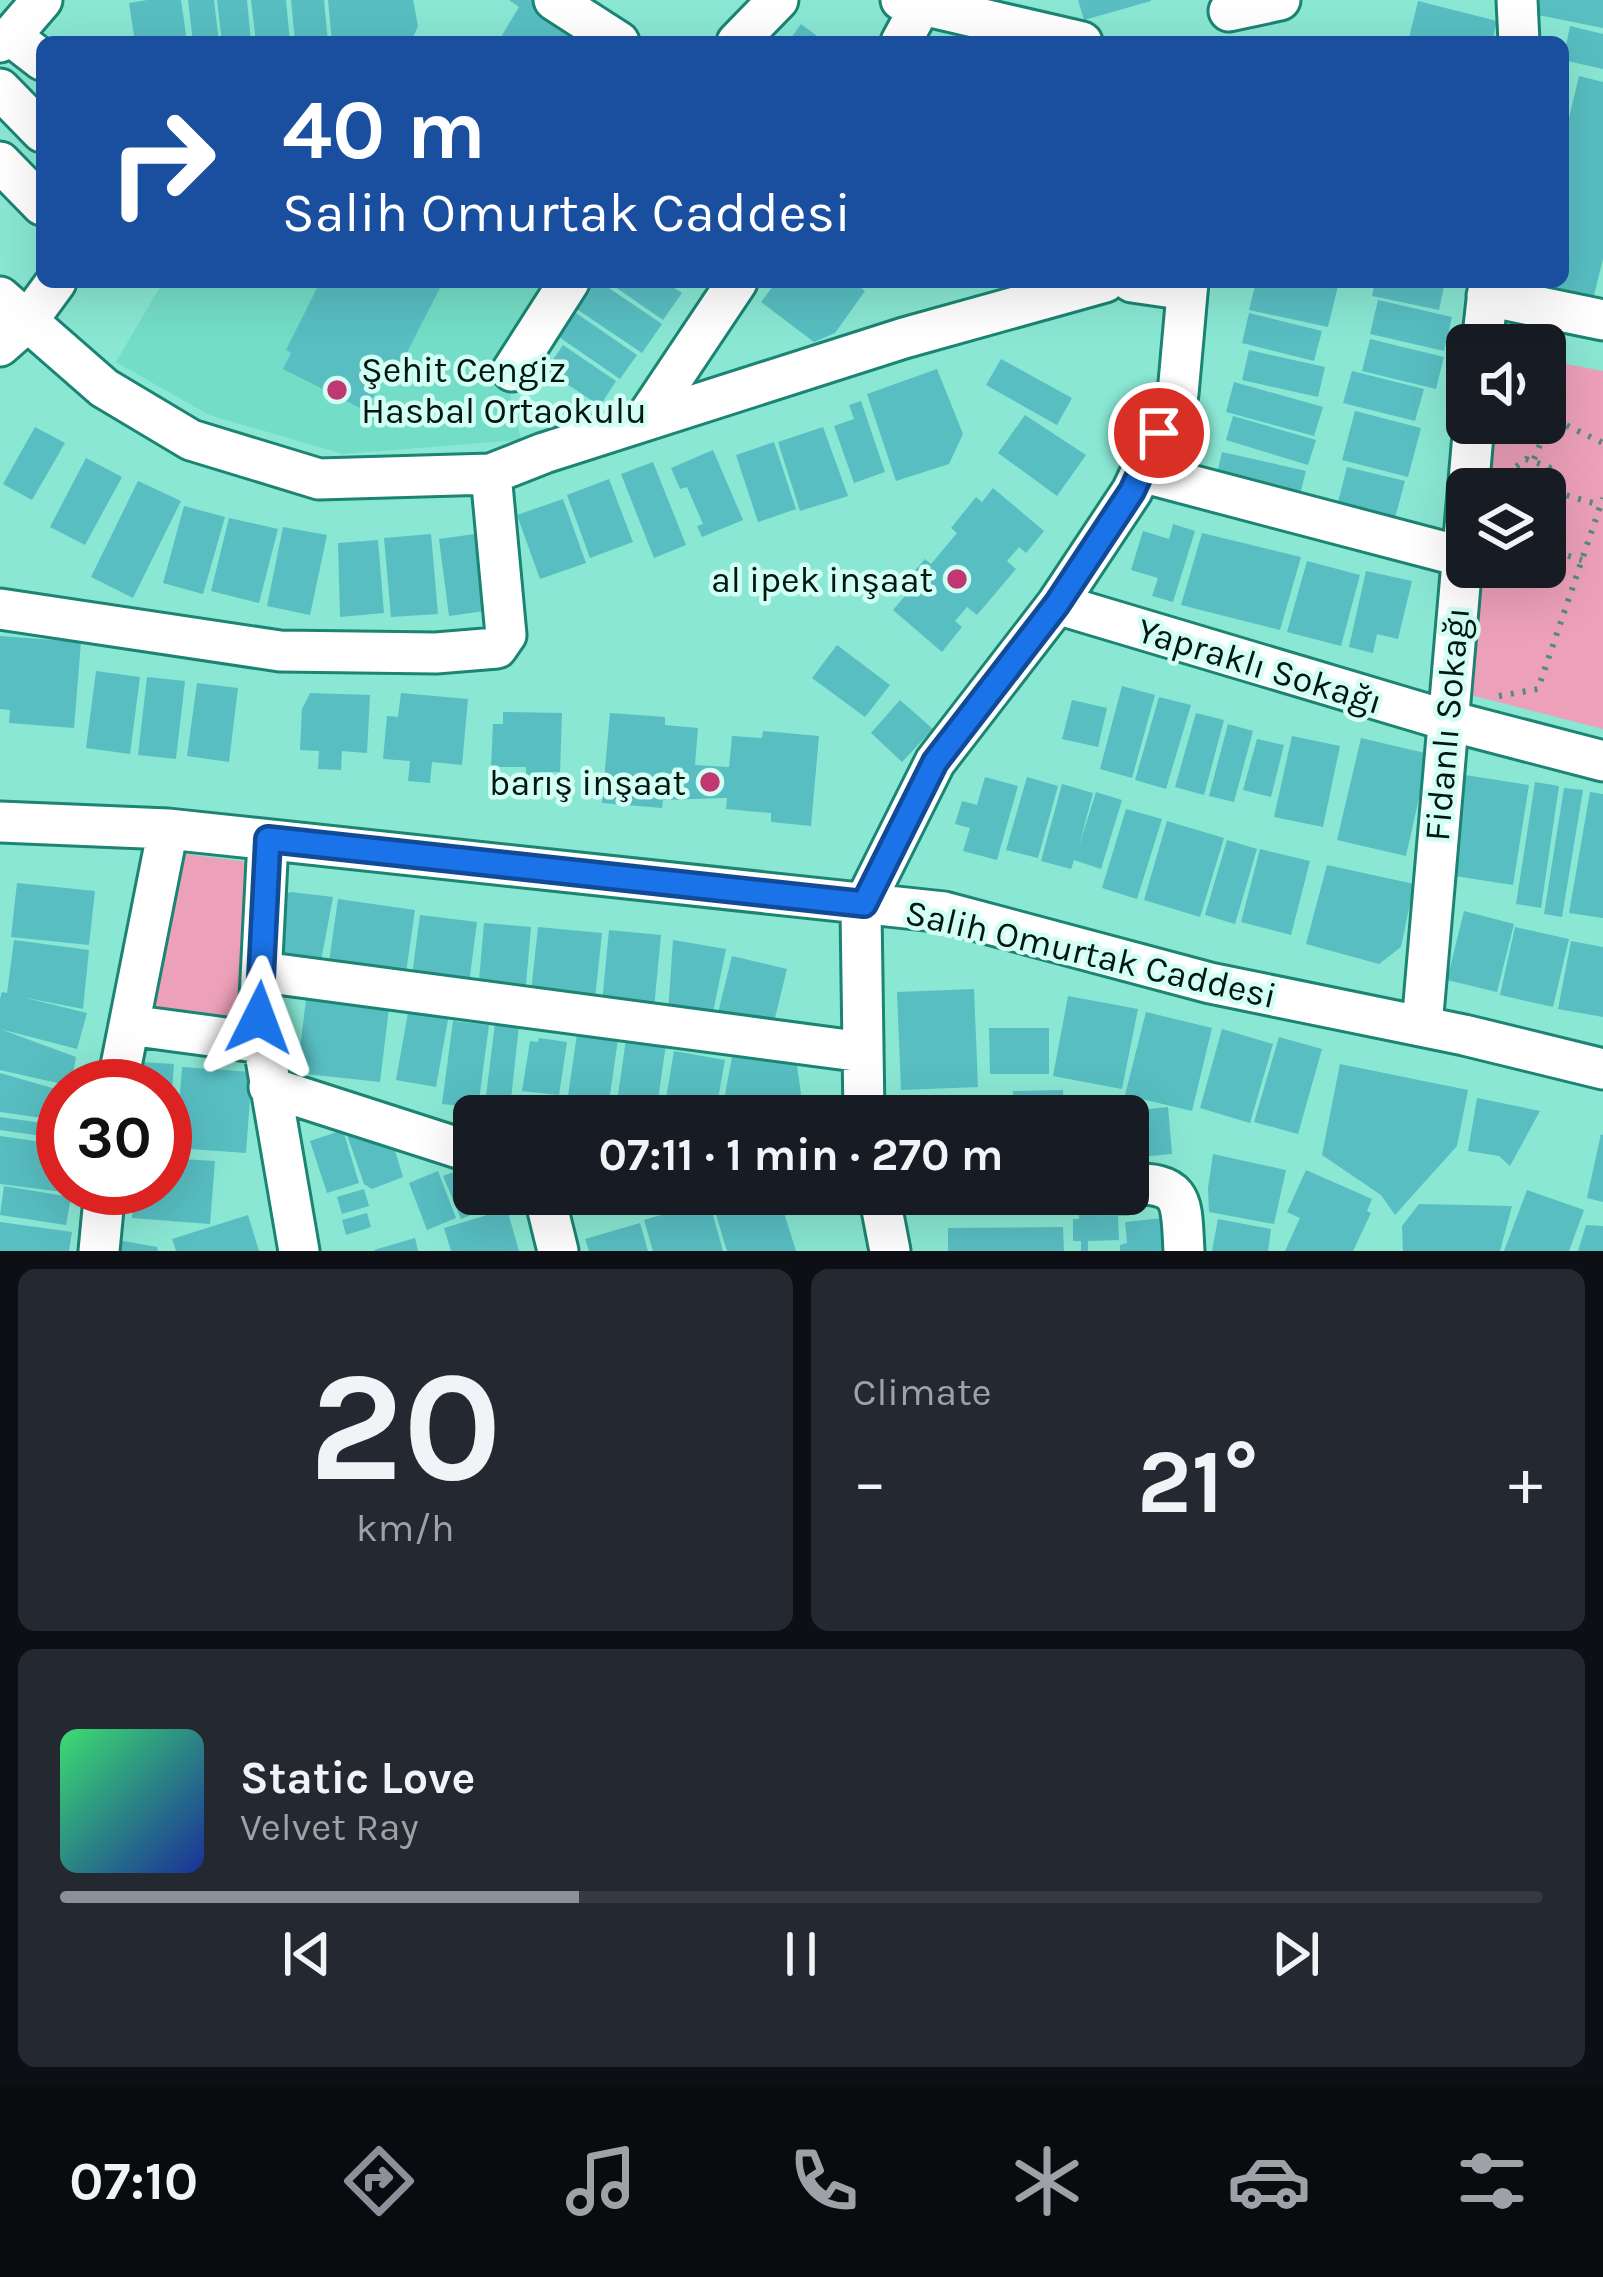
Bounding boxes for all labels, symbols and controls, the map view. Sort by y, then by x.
text: 40 m [282,81,486,179]
icon: right [84,84,240,240]
text: Salih Omurtak Caddesi [282,181,851,245]
map controls [1446,324,1566,588]
button: sound [1446,324,1566,444]
place label: Şehit Cengiz Hasbal Ortaokulu [361,349,647,432]
marker: Şehit Cengiz Hasbal Ortaokulu [324,377,350,403]
pin [1108,382,1210,484]
icon: arrive [1126,400,1192,466]
button: layers [1446,468,1566,588]
place label: al ipek inşaat [711,559,933,601]
marker: al ipek inşaat [944,566,970,592]
street label: Fidanlı Sokağı [1416,605,1478,843]
street label: Yapraklı Sokağı [1132,609,1387,723]
place label: barış inşaat [489,762,686,804]
marker: barış inşaat [697,769,723,795]
street label: Salih Omurtak Caddesi [901,891,1280,1017]
position arrow [196,955,322,1081]
speed limit sign: 30 [36,1059,192,1215]
text: 07:11 · 1 min · 270 m [598,1129,1004,1181]
text: 20 [309,1336,502,1518]
text: Climate [853,1369,992,1415]
text: 21° [1137,1429,1259,1535]
text: − [853,1443,887,1521]
text: + [1508,1443,1543,1521]
text: km/h [356,1505,455,1551]
text: Static Love [240,1752,475,1804]
text: Velvet Ray [240,1804,419,1850]
icon: previous [274,1921,340,1987]
icon: pause [768,1921,834,1987]
icon: next [1263,1921,1329,1987]
icon: directions [337,2139,421,2223]
icon: music [559,2139,643,2223]
icon: phone [782,2139,866,2223]
icon: climate [1005,2139,1089,2223]
icon: car [1227,2139,1311,2223]
icon: filters [1450,2139,1534,2223]
text: 07:10 [69,2149,198,2213]

